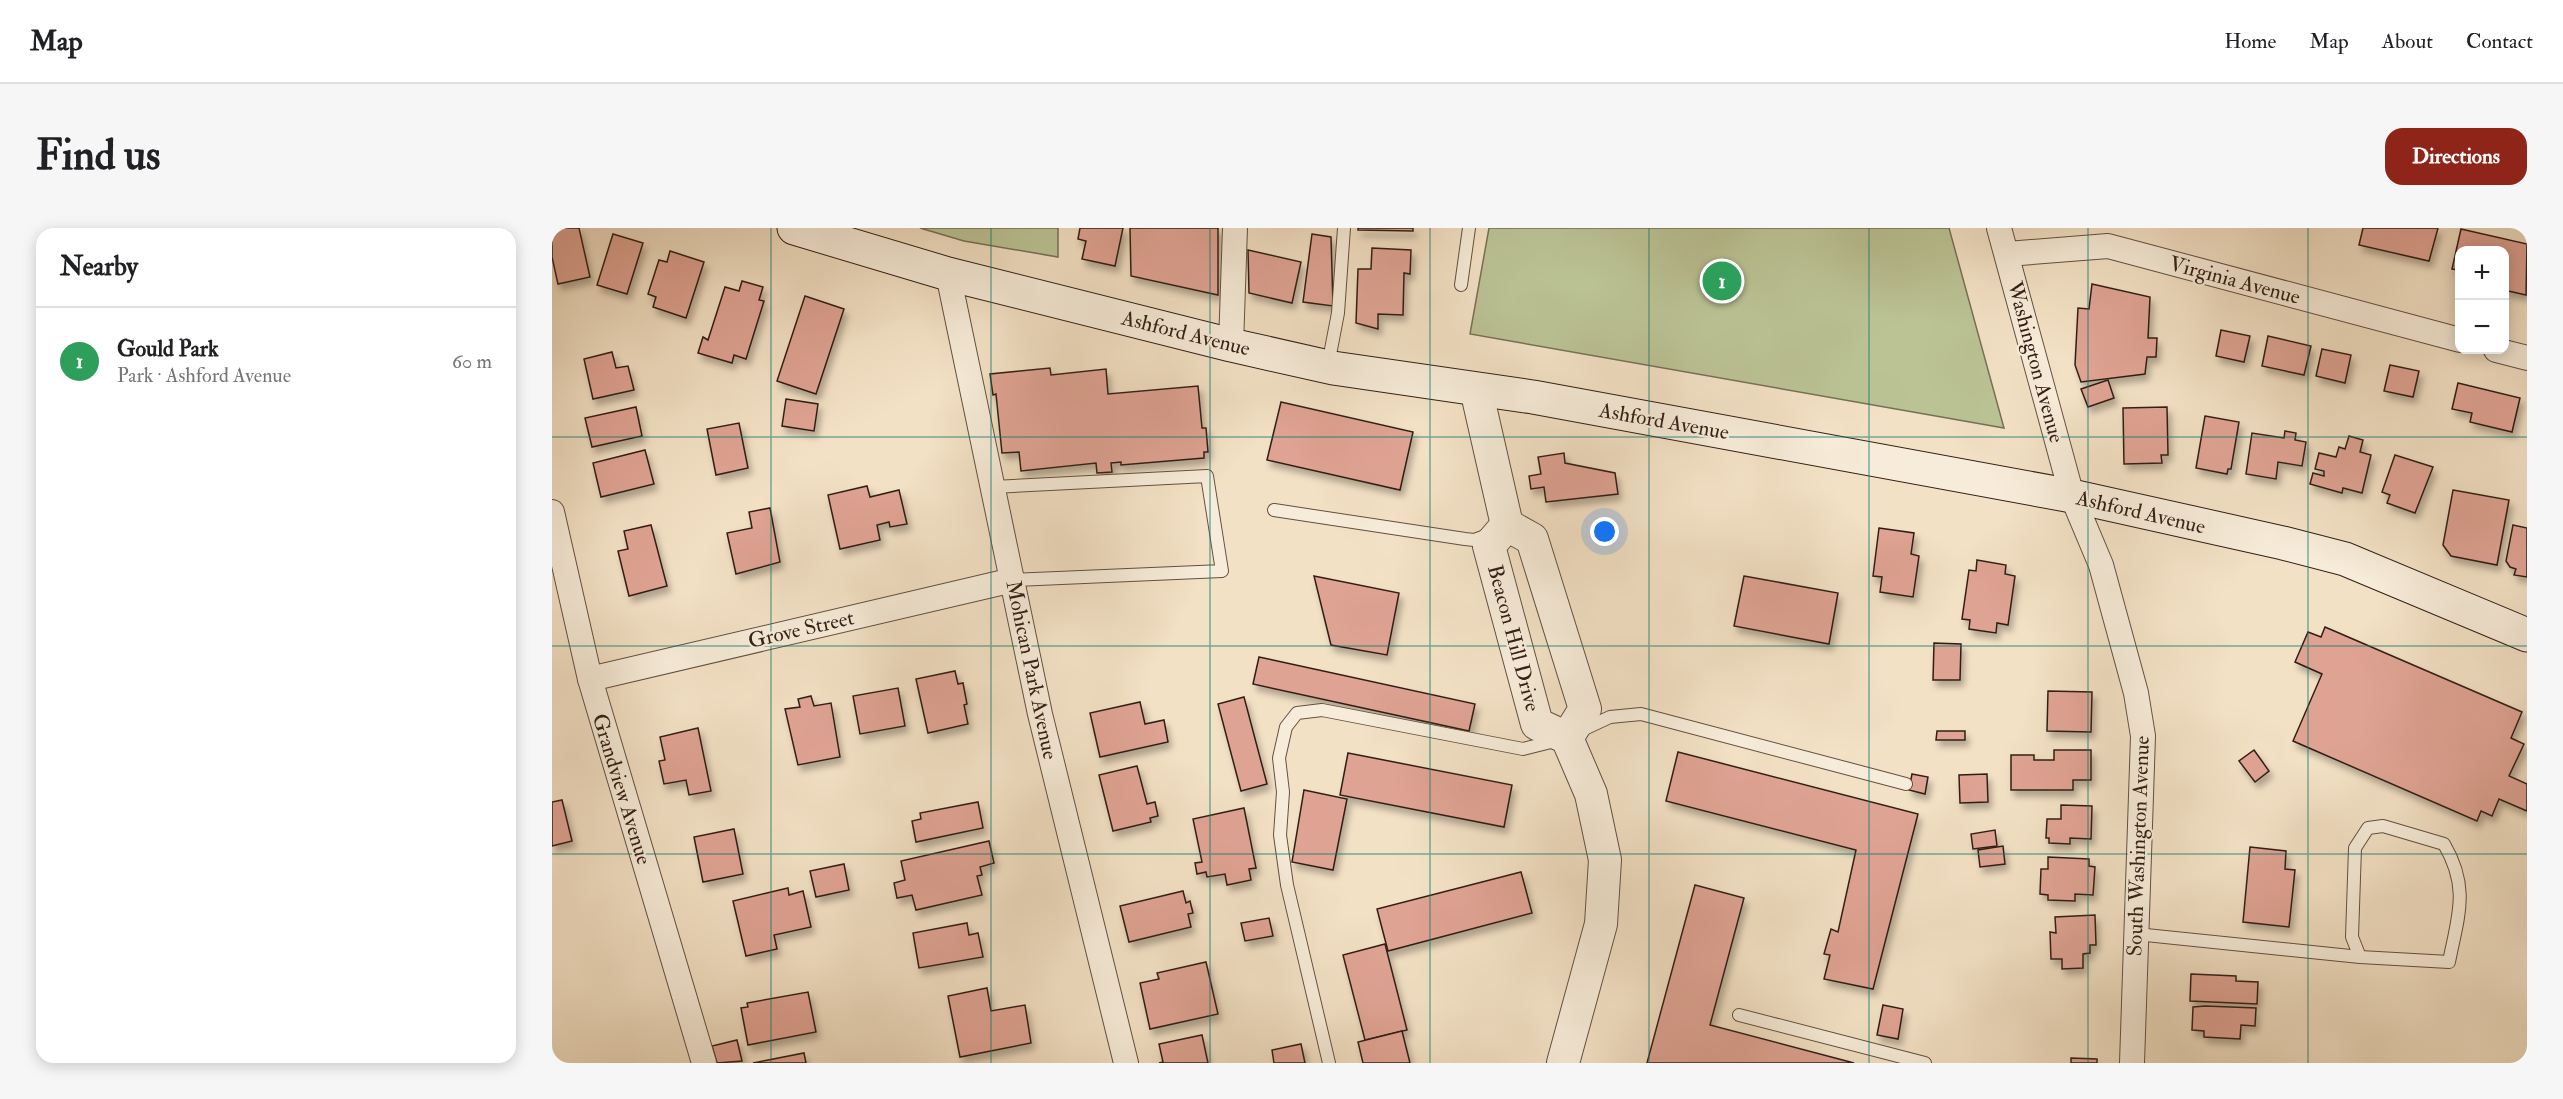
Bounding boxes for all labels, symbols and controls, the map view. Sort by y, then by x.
text: Map [30,24,83,59]
text: Home [2224,28,2276,55]
text: Map [2309,28,2349,55]
text: About [2382,28,2433,55]
text: Contact [2466,28,2533,55]
button: Directions [2385,128,2527,185]
text: Find us [36,130,160,182]
map controls [2455,246,2509,354]
button: + [2455,246,2509,300]
street label: Virginia Avenue [2167,250,2303,311]
text: Nearby [60,251,138,283]
pin: 1 [1702,259,1742,304]
street label: Washington Avenue [2001,278,2070,446]
button: − [2455,300,2509,354]
street label: Ashford Avenue [1118,304,1253,363]
text: Gould Park [117,335,219,363]
text: 1 [76,349,83,374]
text: 60 m [452,349,492,374]
text: Park · Ashford Avenue [117,363,291,388]
street label: Ashford Avenue [1596,397,1731,446]
street label: Ashford Avenue [2073,484,2208,540]
your location [1590,517,1619,546]
street label: Beacon Hill Drive [1481,562,1546,715]
street label: Mohican Park Avenue [999,578,1064,762]
street label: Grove Street [745,604,857,655]
street label: Grandview Avenue [586,710,657,868]
street label: South Washington Avenue [2121,735,2156,957]

